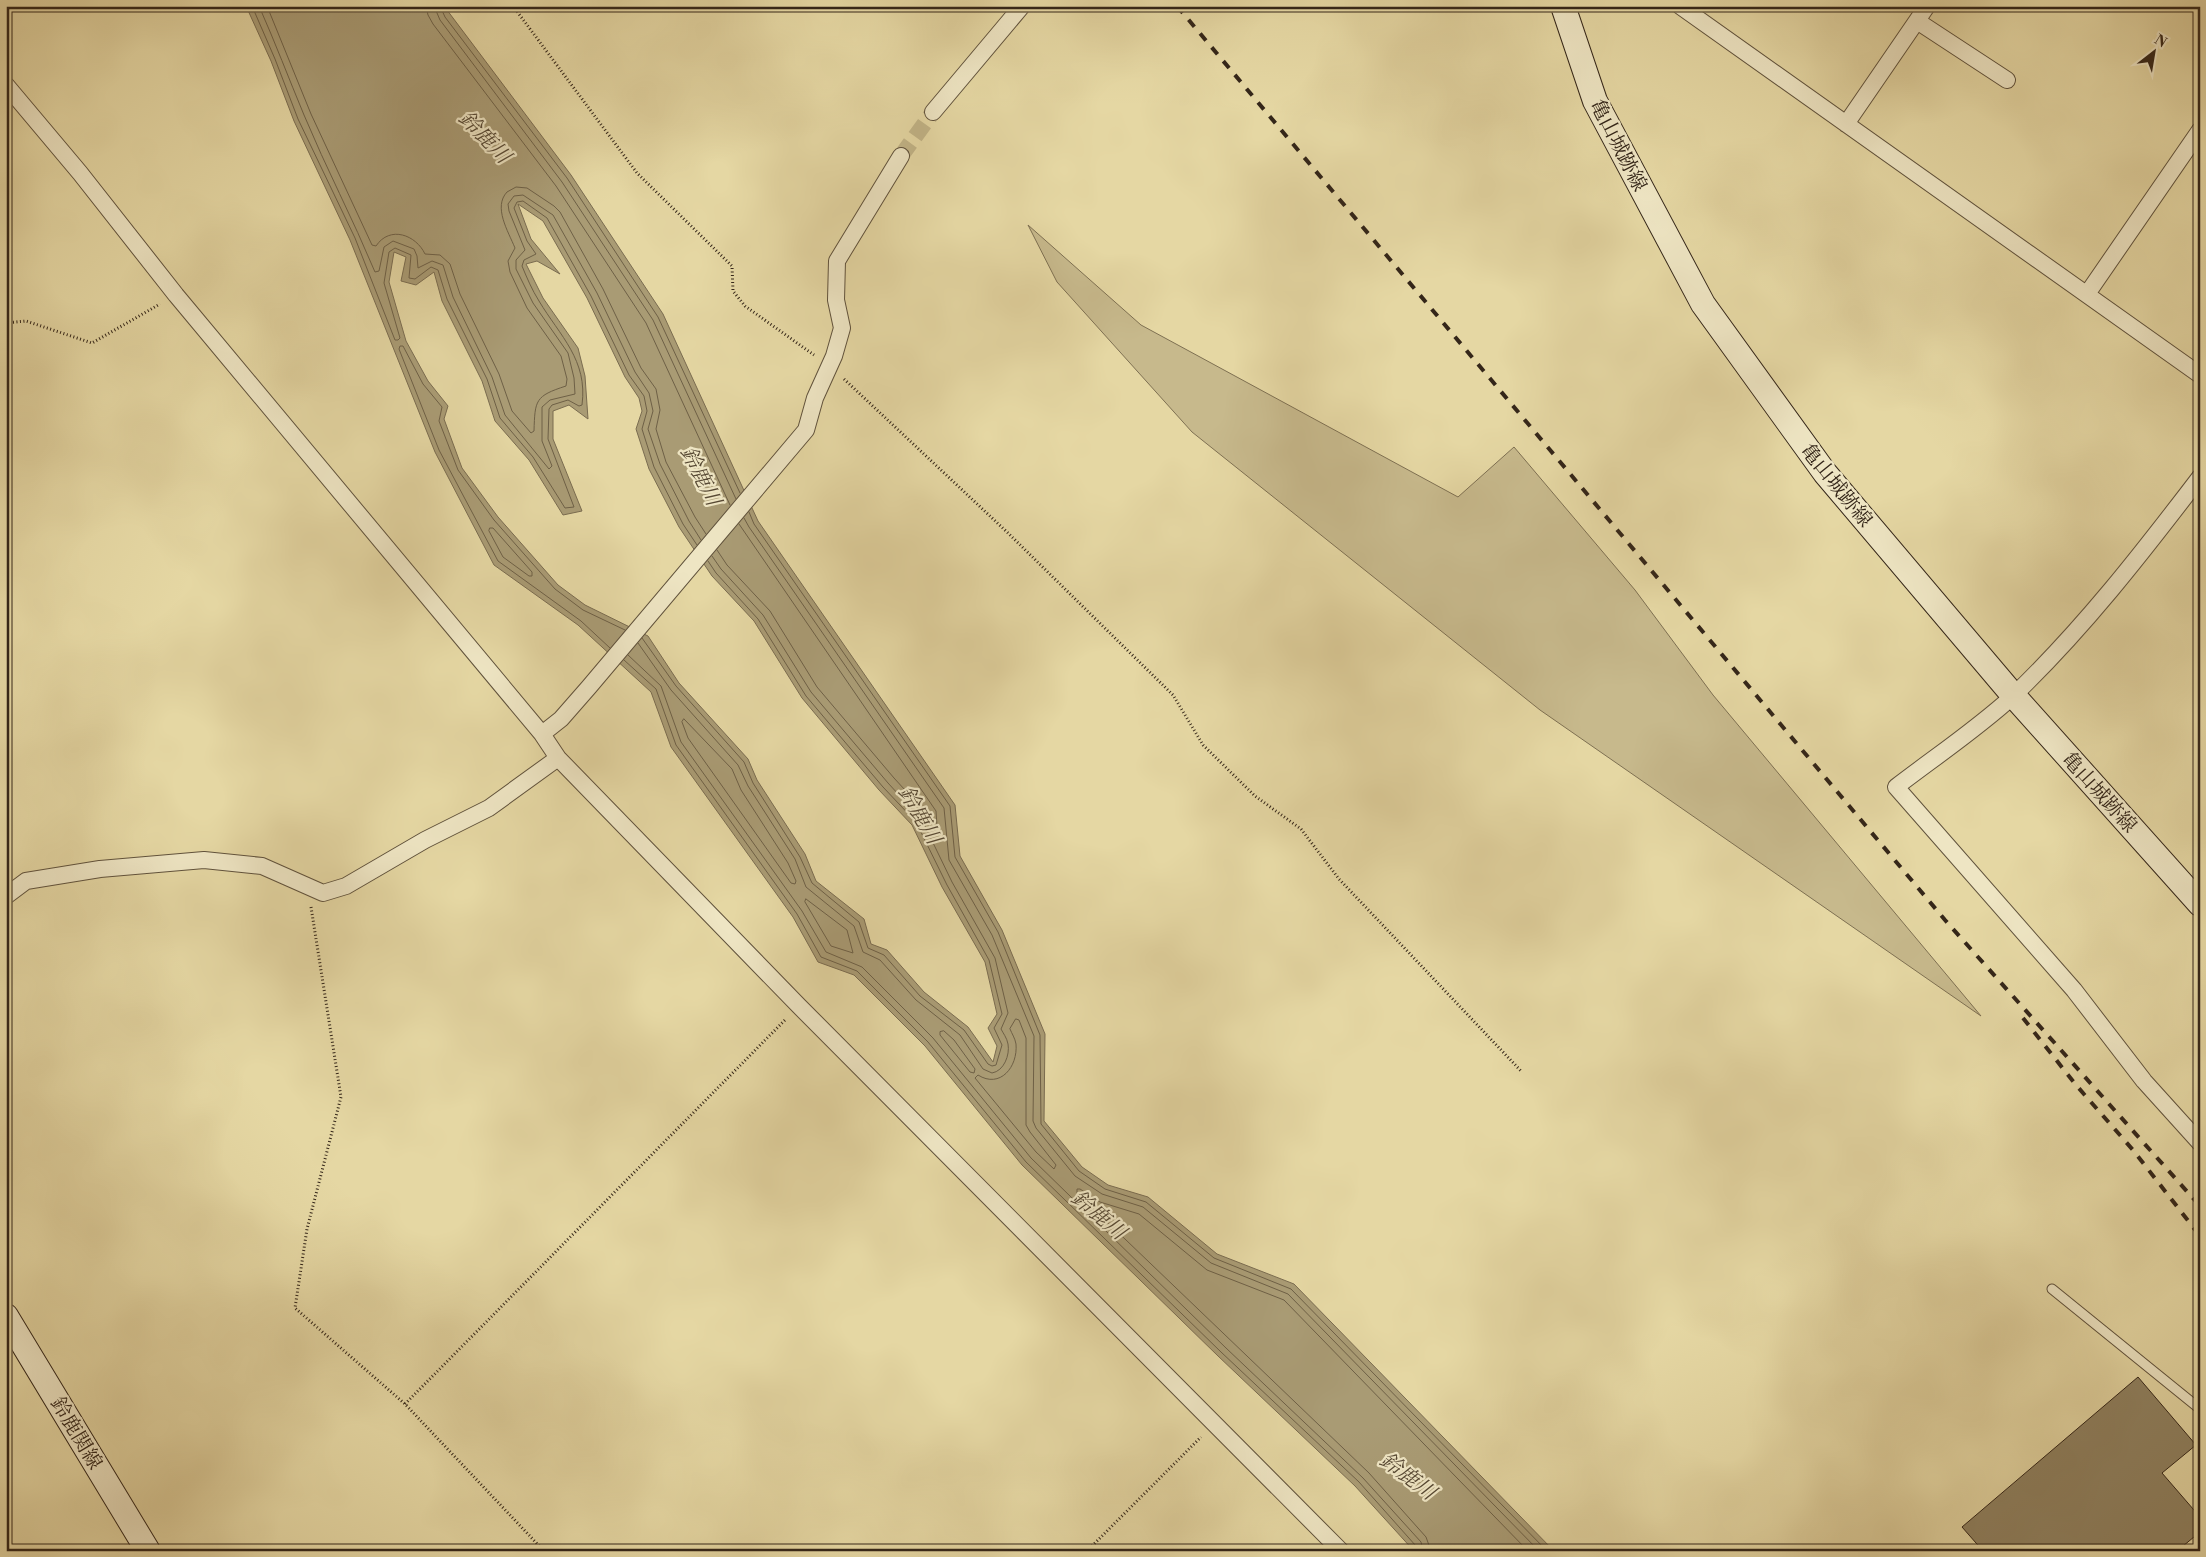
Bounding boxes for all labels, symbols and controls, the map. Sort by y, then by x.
north arrow [2128,28,2178,78]
text: N [2151,31,2170,52]
street label: 亀山城跡線 [1584,95,1652,196]
water label: 鈴鹿川 [453,106,517,171]
street label: 亀山城跡線 [1795,439,1877,533]
water label: 鈴鹿川 [674,442,727,512]
street label: 亀山城跡線 [2056,747,2142,839]
water label: 鈴鹿川 [892,782,947,851]
water label: 鈴鹿川 [1066,1186,1132,1247]
street label: 鈴鹿関線 [44,1393,107,1474]
water label: 鈴鹿川 [1374,1447,1442,1507]

